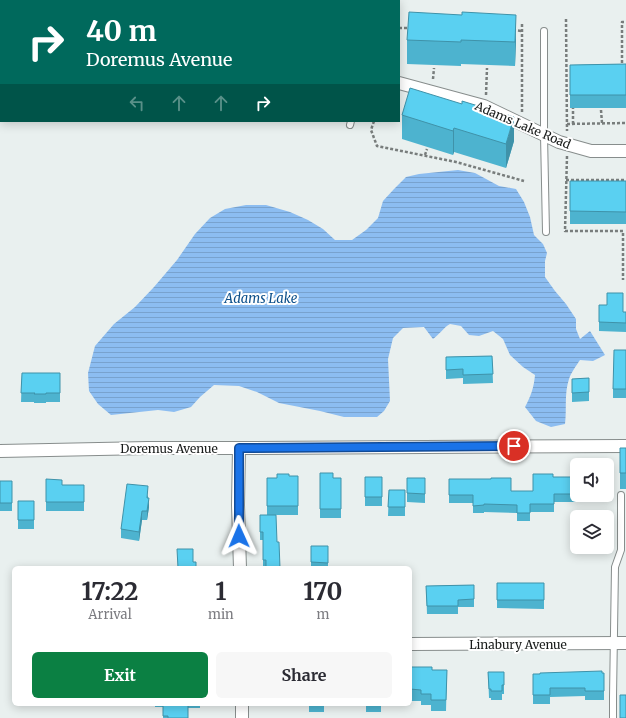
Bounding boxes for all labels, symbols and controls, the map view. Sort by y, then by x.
text: 40 m [86,13,157,49]
icon: right [20,16,72,68]
text: Doremus Avenue [86,48,232,71]
icon: left [126,92,148,114]
icon: ahead [168,92,190,114]
icon: ahead [210,92,232,114]
icon: right [252,92,274,114]
street label: Adams Lake Road [472,98,573,152]
water label: Adams Lake [224,290,298,307]
pin [497,429,531,463]
icon: arrive [503,435,525,457]
street label: Doremus Avenue [120,441,218,456]
map controls [570,458,614,554]
button: sound [570,458,614,502]
button: layers [570,510,614,554]
position arrow [218,515,260,557]
text: 17:22 [82,576,138,607]
text: 1 [215,576,226,607]
text: 170 [303,576,342,607]
text: Arrival [88,606,132,623]
text: min [208,606,234,623]
text: m [316,606,329,623]
street label: Linabury Avenue [469,637,567,652]
button: Exit [32,652,208,698]
button: Share [216,652,392,698]

